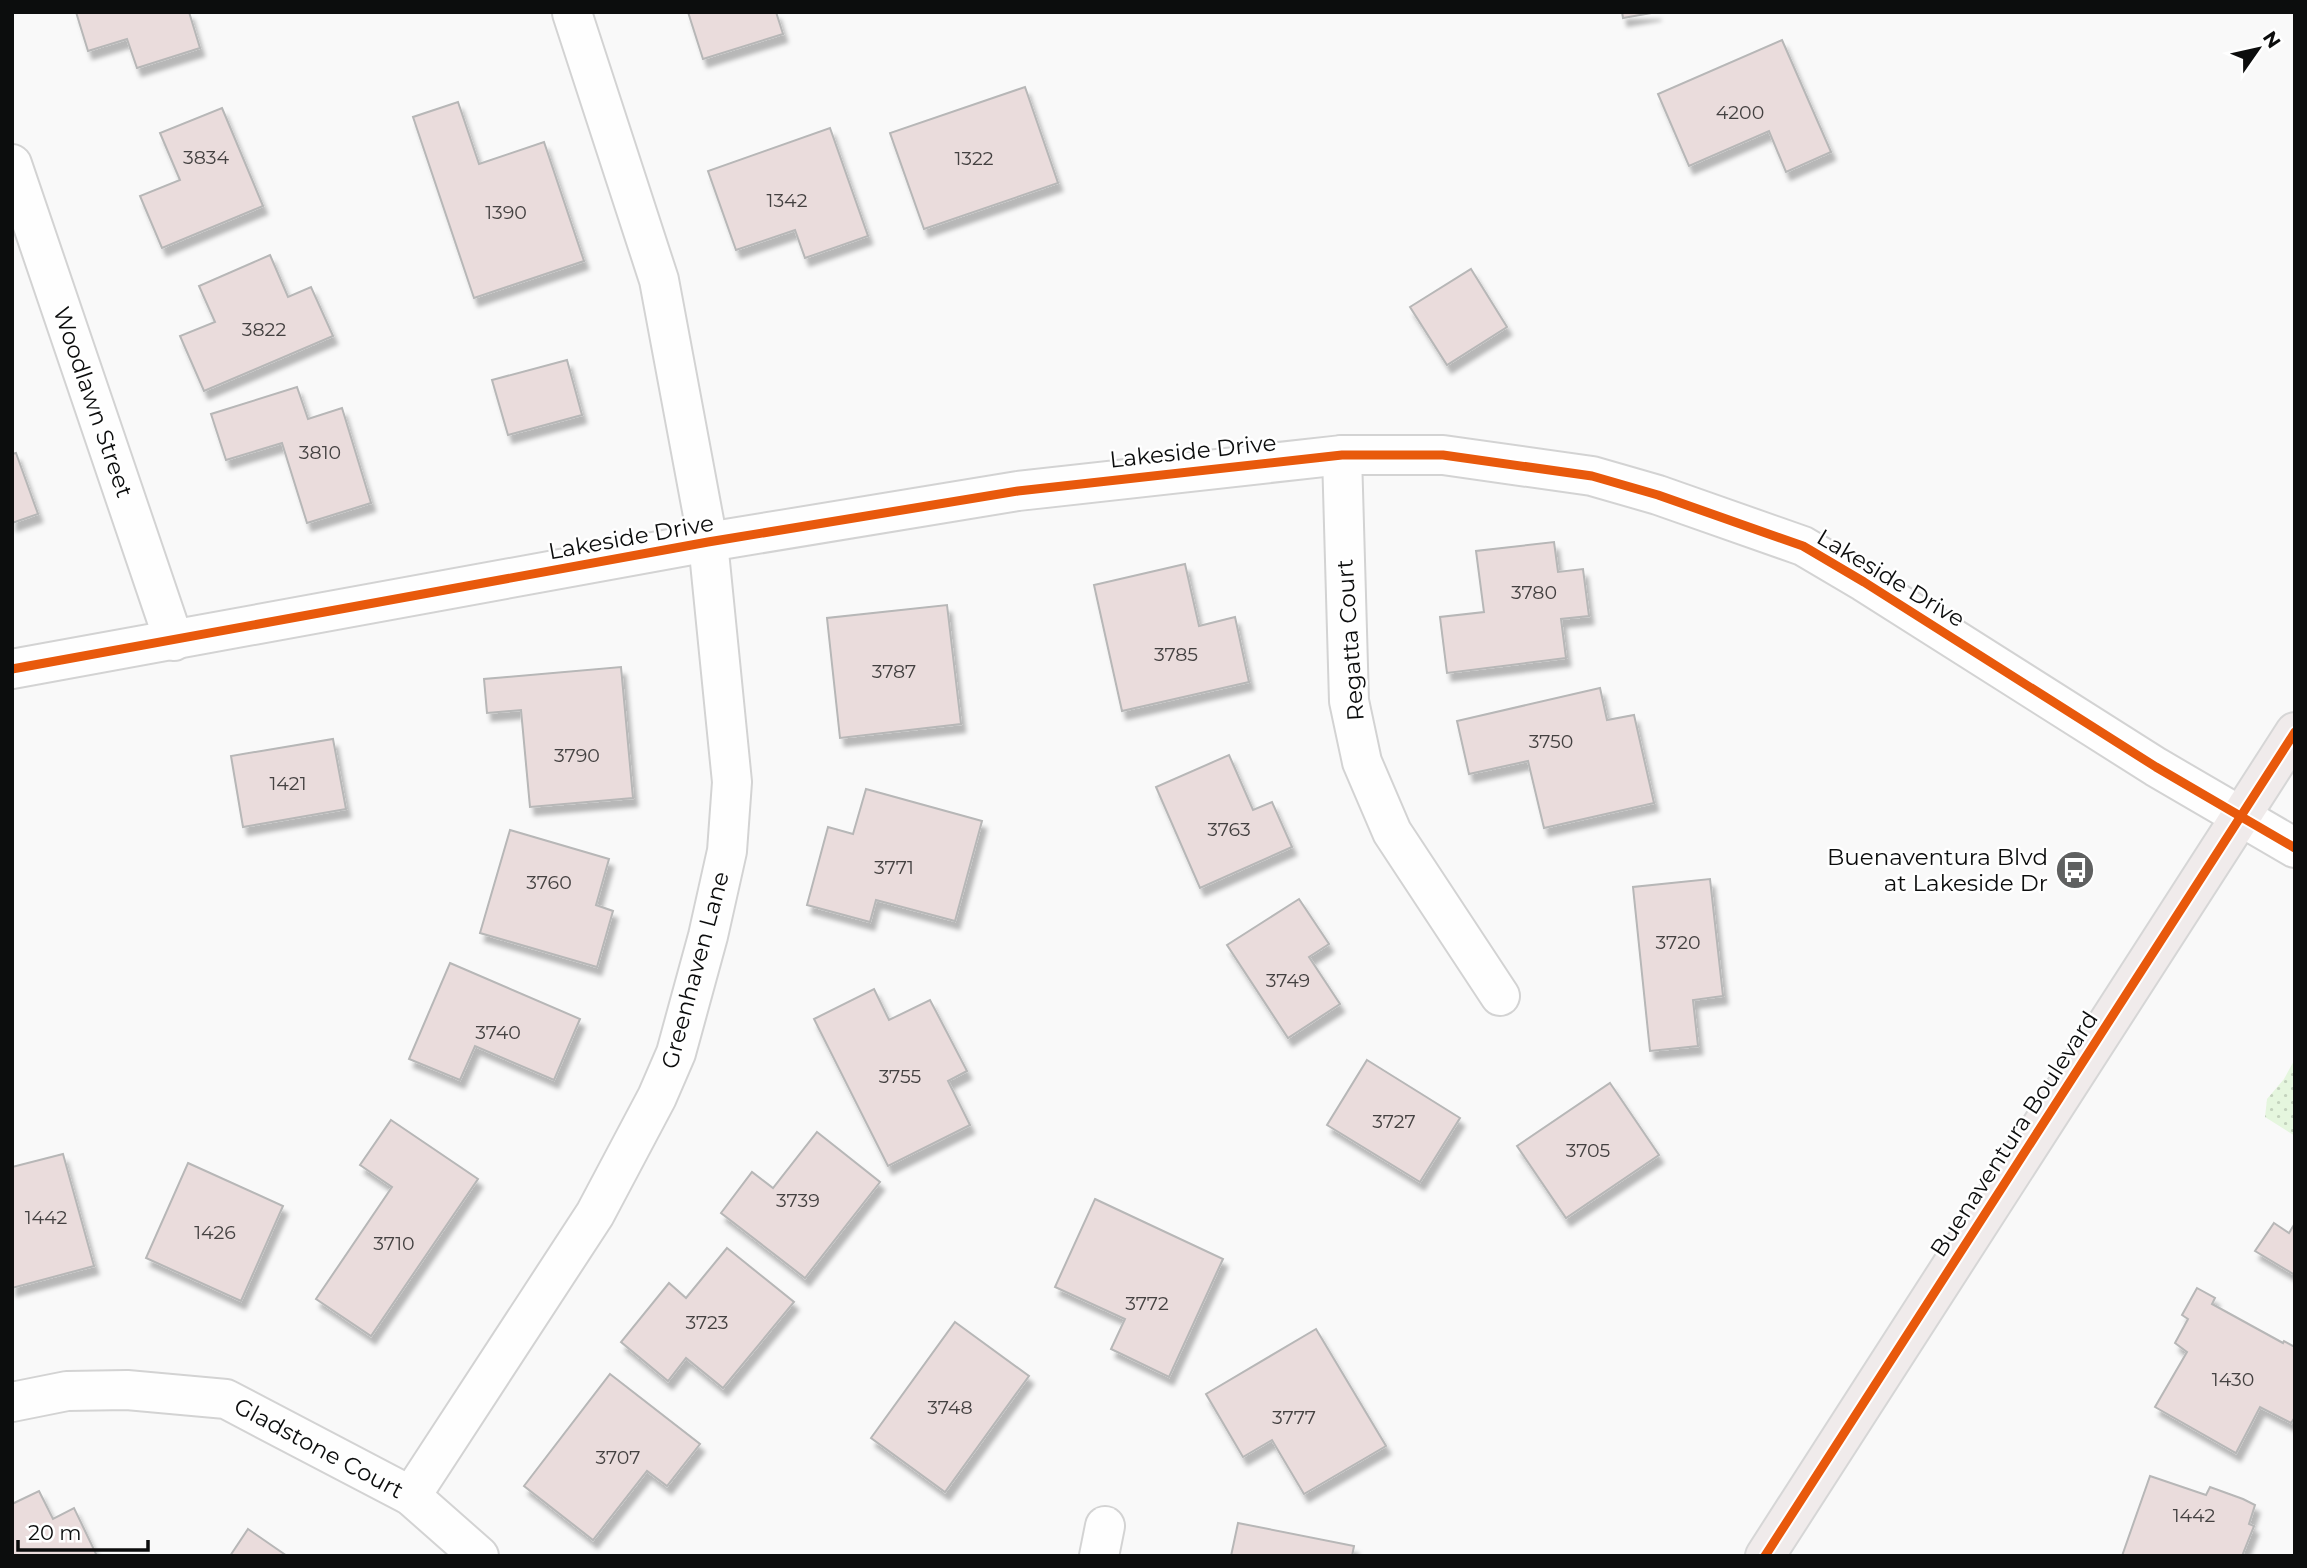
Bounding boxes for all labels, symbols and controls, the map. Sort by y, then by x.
north arrow [2223,14,2293,84]
text: N [2258,27,2286,53]
house number: 4200 [1716,101,1764,124]
house number: 3834 [183,146,229,169]
house number: 1322 [954,147,994,170]
house number: 1342 [767,189,808,212]
house number: 1390 [485,201,527,224]
street label: Woodlawn Street [47,303,139,501]
house number: 3822 [242,318,286,341]
street label: Lakeside Drive [1108,428,1278,474]
house number: 3810 [299,441,341,464]
street label: Lakeside Drive [546,509,716,565]
street label: Lakeside Drive [1812,523,1970,633]
street label: Regatta Court [1330,558,1370,722]
house number: 3780 [1511,581,1557,604]
house number: 3785 [1154,643,1198,666]
house number: 3787 [872,660,916,683]
house number: 3750 [1529,730,1573,753]
house number: 3790 [554,744,600,767]
house number: 1421 [269,772,307,795]
house number: 3763 [1207,818,1251,841]
place label: Buenaventura Blvd at Lakeside Dr [1827,843,2048,897]
bus stop icon: Buenaventura Blvd at Lakeside Dr [2054,849,2096,891]
house number: 3771 [874,856,914,879]
street label: Greenhaven Lane [655,868,735,1072]
house number: 3760 [526,871,572,894]
house number: 3720 [1656,931,1701,954]
house number: 3749 [1266,969,1310,992]
street label: Buenaventura Boulevard [1924,1006,2104,1262]
house number: 3740 [475,1021,521,1044]
house number: 3755 [879,1065,922,1088]
house number: 3727 [1372,1110,1416,1133]
house number: 3705 [1566,1139,1611,1162]
house number: 3739 [776,1189,820,1212]
house number: 1442 [25,1206,68,1229]
house number: 1426 [194,1221,236,1244]
house number: 3710 [373,1232,415,1255]
house number: 3772 [1125,1292,1169,1315]
house number: 3723 [685,1311,729,1334]
house number: 1430 [2212,1368,2254,1391]
street label: Gladstone Court [230,1392,408,1504]
house number: 3748 [927,1396,973,1419]
house number: 3777 [1272,1406,1316,1429]
house number: 3707 [596,1446,640,1469]
house number: 1442 [2173,1504,2216,1527]
scale bar [18,1508,147,1552]
text: 20 m [28,1520,82,1545]

